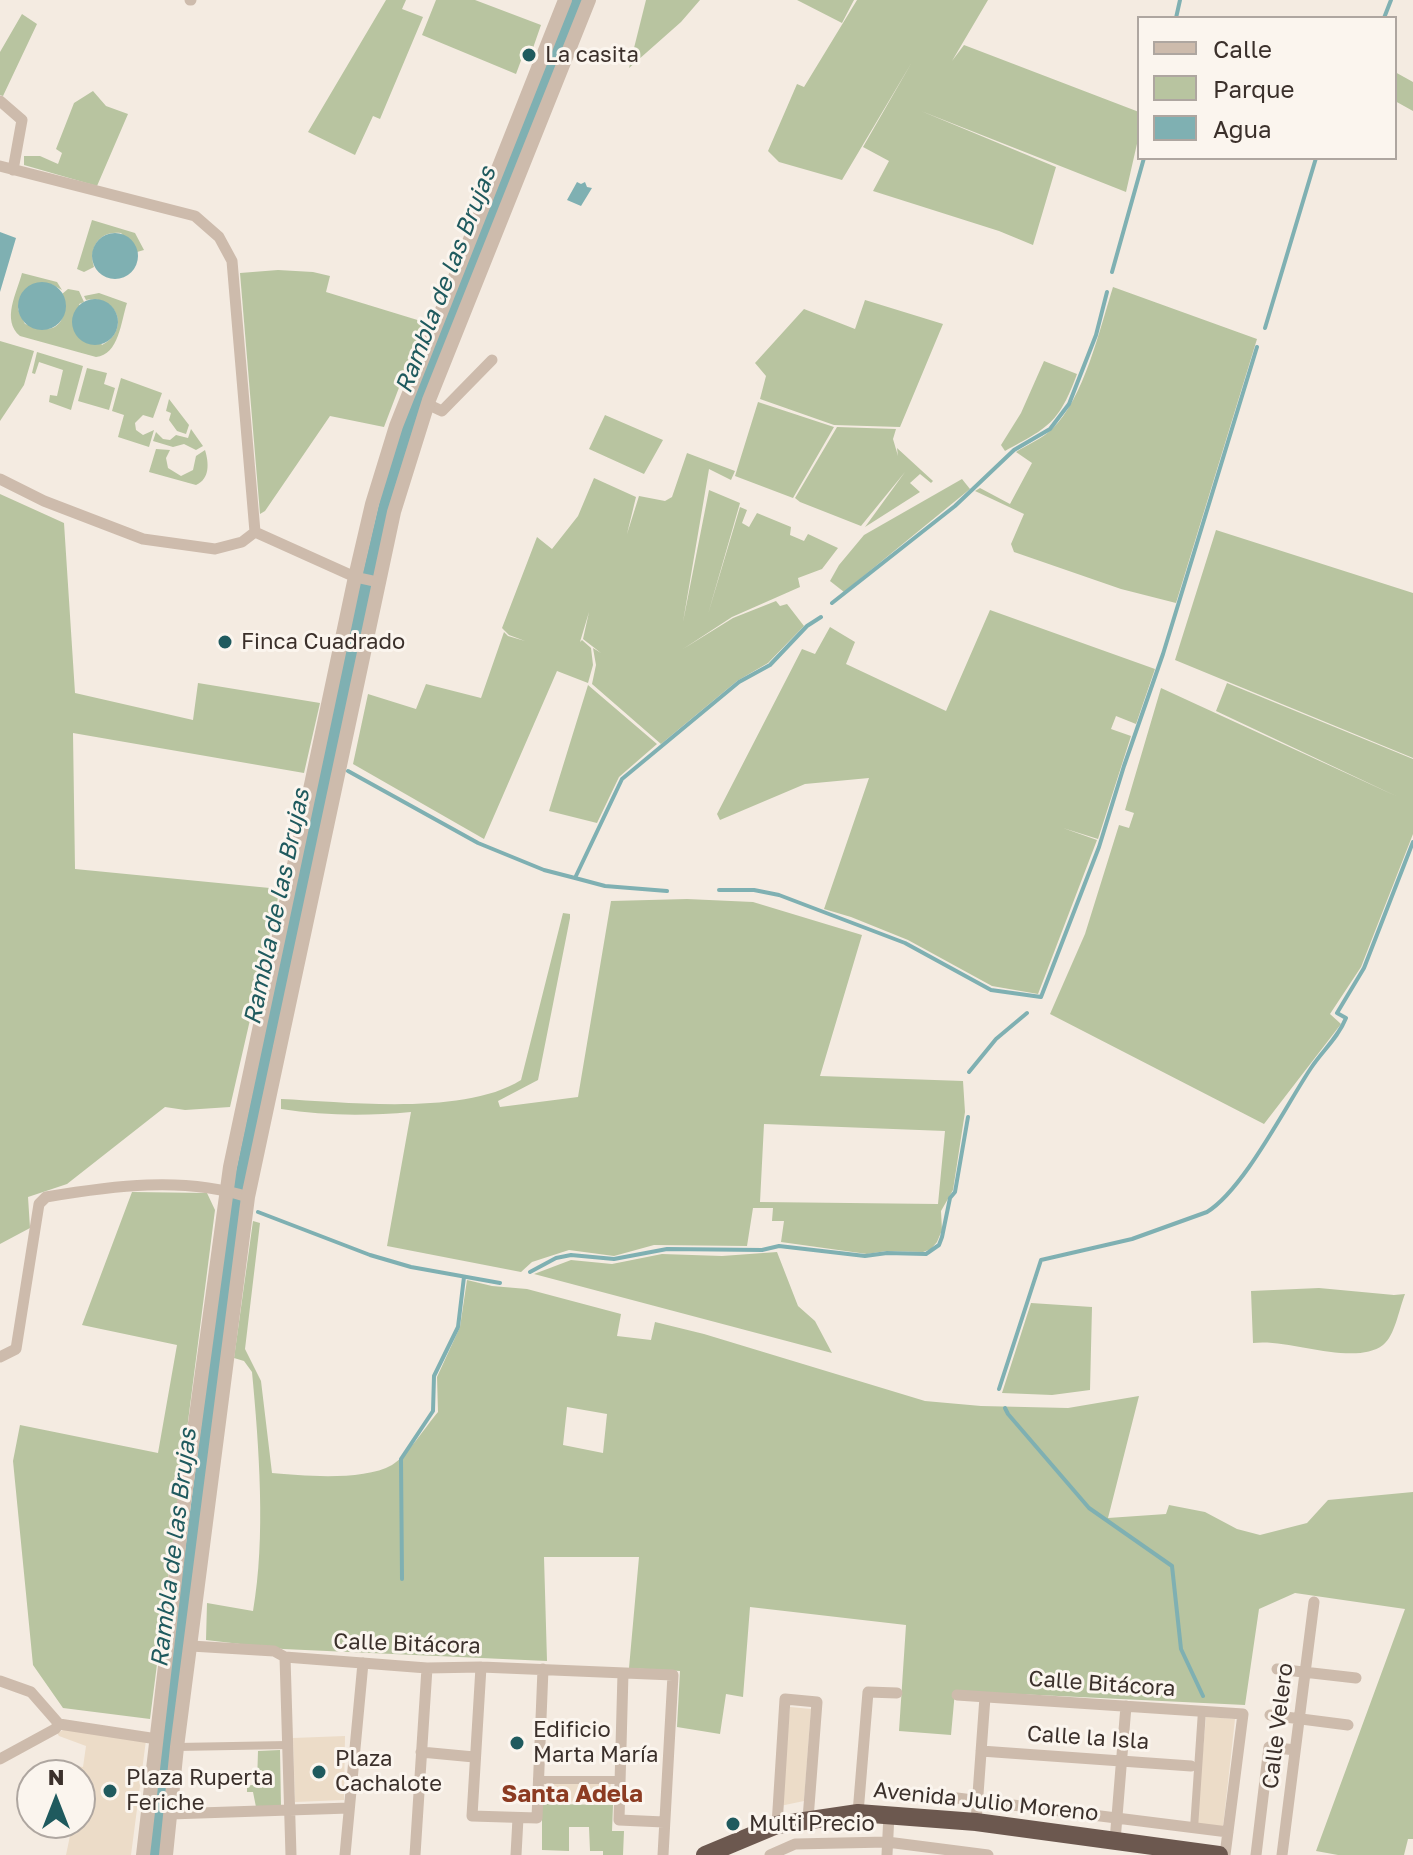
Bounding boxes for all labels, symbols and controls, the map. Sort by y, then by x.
legend [1137,16,1397,160]
text: Calle [1213,34,1272,63]
place label: La casita [545,42,639,68]
marker: La casita [520,46,538,64]
text: Parque [1213,74,1294,103]
text: Agua [1213,114,1272,143]
water label: Rambla de las Brujas [390,163,502,397]
place label: Finca Cuadrado [241,629,405,655]
marker: Finca Cuadrado [216,633,234,651]
water label: Rambla de las Brujas [238,787,316,1027]
water label: Rambla de las Brujas [145,1427,203,1669]
street label: Calle Bitácora [333,1628,481,1660]
street label: Calle Velero [1257,1661,1299,1791]
street label: Calle Bitácora [1028,1666,1176,1702]
place label: Edificio Marta María [533,1717,658,1768]
street label: Calle la Isla [1026,1721,1150,1755]
marker: Edificio Marta María [508,1734,526,1752]
place label: Plaza Cachalote [335,1746,442,1798]
north arrow [16,1759,96,1839]
text: N [48,1763,64,1790]
marker: Plaza Cachalote [310,1763,328,1781]
place label: Plaza Ruperta Feriche [126,1765,273,1816]
street label: Avenida Julio Moreno [872,1777,1100,1827]
district label: Santa Adela [501,1780,643,1808]
marker: Plaza Ruperta Feriche [101,1782,119,1800]
place label: Multi Precio [749,1811,875,1837]
marker: Multi Precio [724,1815,742,1833]

